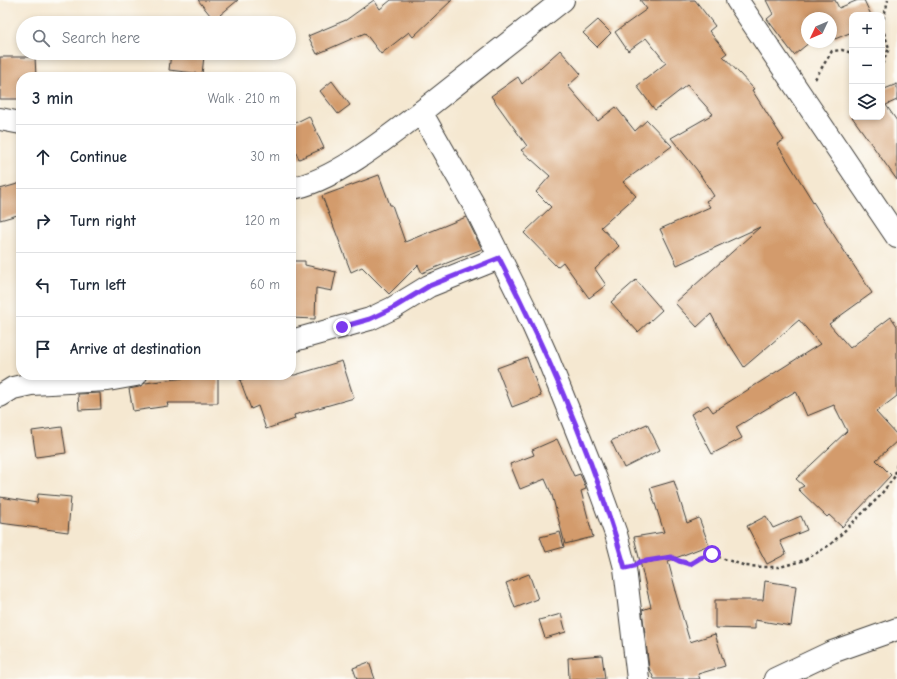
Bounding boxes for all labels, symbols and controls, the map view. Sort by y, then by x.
north arrow [801,12,837,48]
map controls [849,12,885,120]
button: + [849,12,885,48]
search box [16,16,296,60]
icon: search [30,27,52,49]
text: Search here [62,29,140,47]
button: − [849,48,885,84]
button: layers [849,84,885,120]
text: 3 min [32,89,73,108]
text: Walk · 210 m [208,91,280,106]
icon: ahead [32,146,54,168]
text: Continue [70,148,127,166]
text: 30 m [250,149,280,164]
icon: right [32,210,54,232]
text: Turn right [70,212,136,230]
text: 120 m [245,213,280,228]
icon: left [32,274,54,296]
text: Turn left [70,276,126,294]
text: 60 m [250,277,280,292]
route end [333,318,351,336]
icon: arrive [32,338,54,360]
text: Arrive at destination [70,340,201,358]
route start [703,545,721,563]

